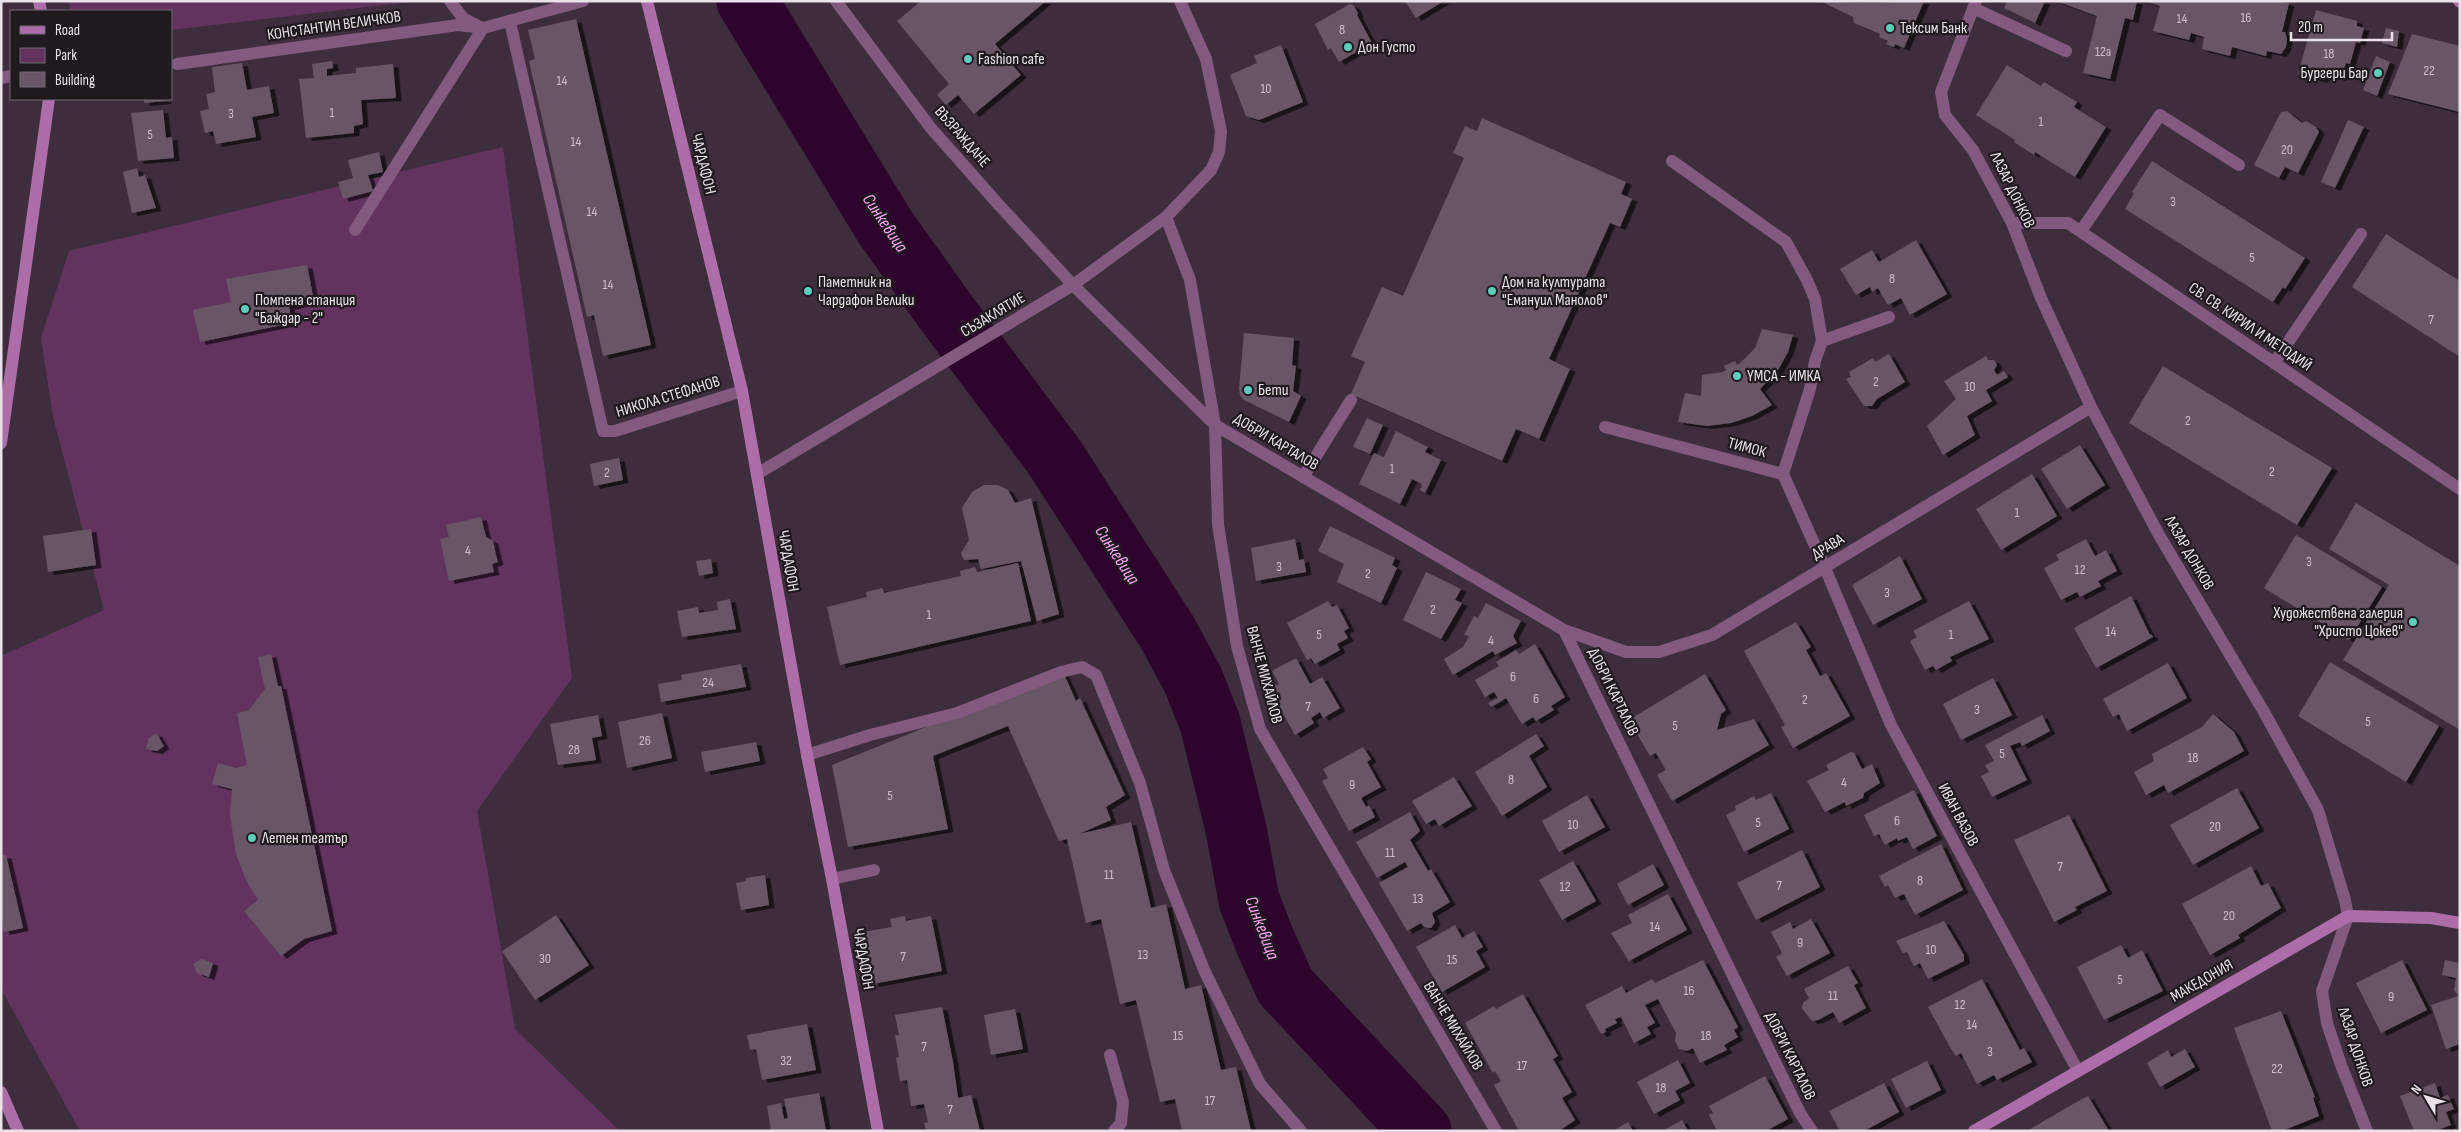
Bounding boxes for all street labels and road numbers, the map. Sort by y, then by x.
street label: КОНСТАНТИН ВЕЛИЧКОВ [266,7,402,45]
street label: ВЪЗРАЖДАНЕ [930,103,994,171]
street label: ЧАРДАФОН [686,132,720,196]
street label: ЛАЗАР ДОНКОВ [1985,148,2039,231]
street label: СВ. СВ. КИРИЛ И МЕТОДИЙ [2185,279,2315,375]
street label: СЪЗАКЛЯТИЕ [957,288,1029,342]
street label: НИКОЛА СТЕФАНОВ [614,372,722,422]
street label: ДОБРИ КАРТАЛОВ [1230,409,1322,475]
street label: ТИМОК [1726,434,1769,462]
street label: ЛАЗАР ДОНКОВ [2160,512,2218,593]
street label: ЧАРДАФОН [773,529,803,593]
street label: ДРАВА [1808,530,1848,564]
street label: ВАНЧЕ МИХАЙЛОВ [1242,624,1286,726]
street label: ДОБРИ КАРТАЛОВ [1584,645,1642,739]
street label: ИВАН ВАЗОВ [1934,780,1982,850]
street label: ЧАРДАФОН [848,927,878,991]
street label: МАКЕДОНИЯ [2167,955,2237,1007]
street label: ВАНЧЕ МИХАЙЛОВ [1419,978,1487,1074]
street label: ЛАЗАР ДОНКОВ [2333,1004,2377,1089]
street label: ДОБРИ КАРТАЛОВ [1761,1009,1819,1103]

